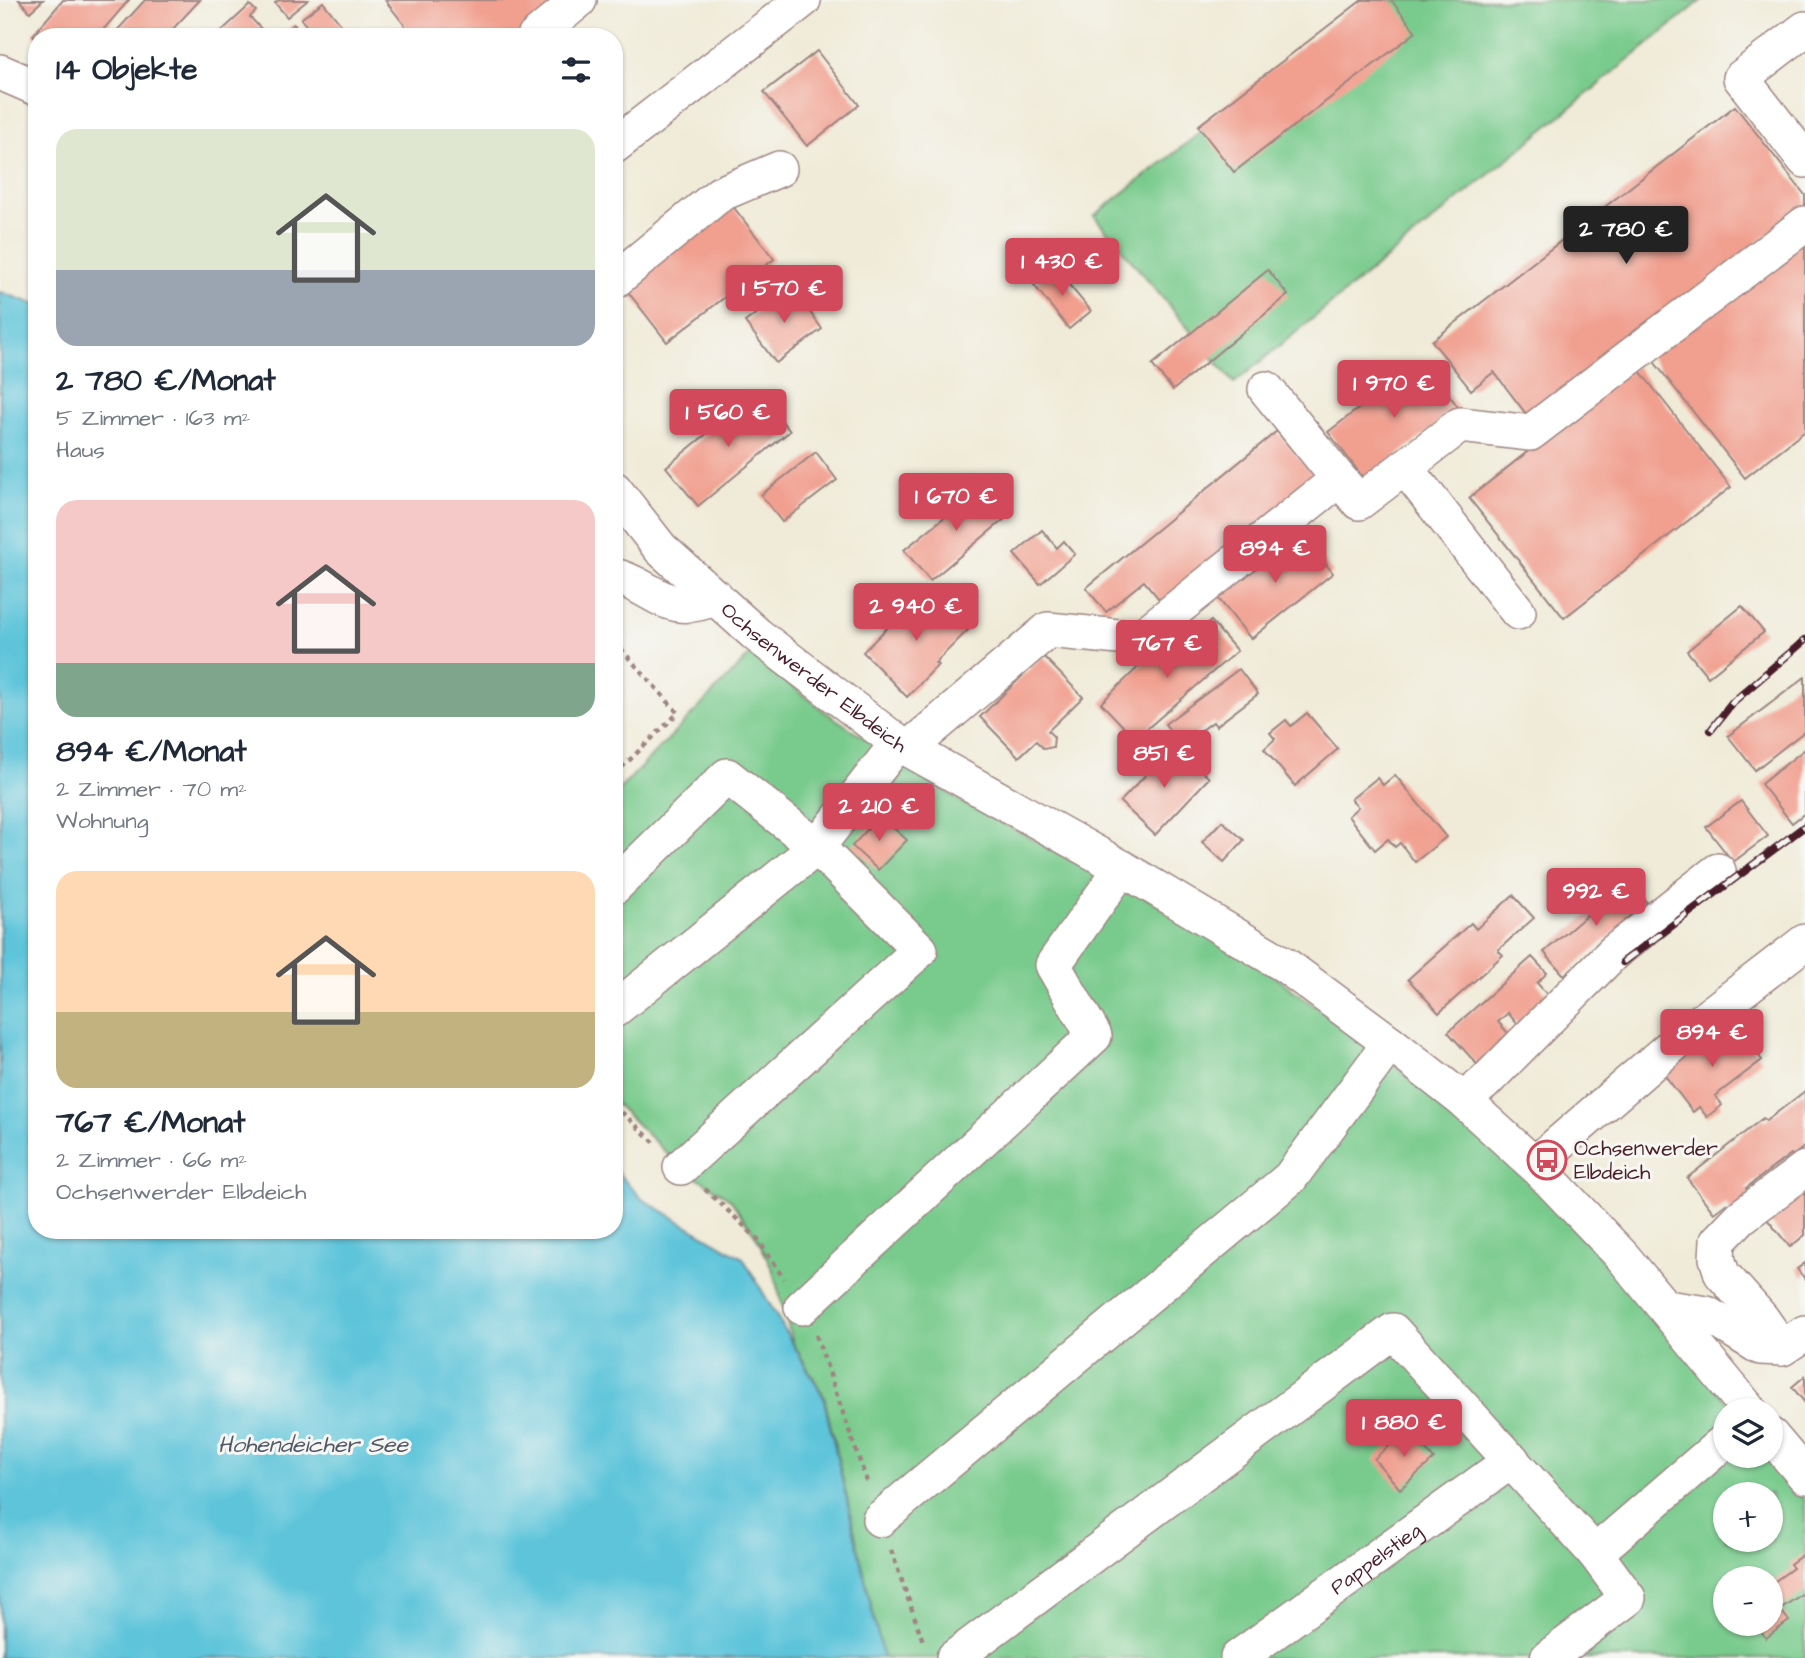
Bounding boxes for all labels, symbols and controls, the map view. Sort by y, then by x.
text: 14 Objekte [56,49,198,91]
icon: filters [557,51,595,89]
icon: home [263,175,389,301]
pin: 2 780 € [1561,206,1691,266]
text: 2 780 € [1579,213,1673,245]
pin: 1 430 € [997,238,1127,298]
text: 1 430 € [1021,245,1103,277]
pin: 1 570 € [719,266,849,325]
text: 1 570 € [742,272,826,304]
text: 2 780 €/Monat [56,360,276,402]
pin: 1 970 € [1329,360,1459,420]
text: 1 970 € [1353,367,1435,399]
pin: 1 560 € [663,390,793,449]
text: 1 560 € [686,396,770,428]
text: 5 Zimmer · 163 m² [56,402,250,434]
text: Haus [56,434,105,466]
pin: 1 670 € [891,474,1021,533]
text: 1 670 € [915,480,997,512]
pin: 894 € [1226,526,1324,585]
text: 894 € [1239,532,1311,564]
icon: home [263,546,389,672]
pin: 2 940 € [851,584,981,643]
text: 2 940 € [869,590,963,622]
street label: Ochsenwerder Elbdeich [715,596,912,760]
pin: 767 € [1118,620,1216,680]
text: 767 € [1132,627,1202,659]
pin: 851 € [1115,730,1213,790]
text: 894 €/Monat [56,731,247,773]
text: 851 € [1133,737,1195,769]
text: 2 Zimmer · 70 m² [56,773,247,805]
pin: 2 210 € [814,784,944,843]
text: 2 210 € [839,790,919,822]
text: Wohnung [56,805,149,837]
pin: 992 € [1547,869,1645,928]
text: 992 € [1563,875,1629,907]
icon: home [263,917,389,1043]
pin: 894 € [1663,1010,1761,1069]
text: 894 € [1676,1016,1748,1048]
text: 767 €/Monat [56,1102,245,1144]
place label: Ochsenwerder Elbdeich [1574,1134,1718,1187]
bus stop icon: Ochsenwerder Elbdeich [1526,1139,1568,1181]
text: 2 Zimmer · 66 m² [56,1144,247,1176]
text: Ochsenwerder Elbdeich [56,1176,307,1208]
map controls [1713,1398,1783,1636]
button: layers [1713,1398,1783,1468]
pin: 1 880 € [1339,1400,1469,1459]
text: 1 880 € [1362,1406,1446,1438]
water label: Hohendeicher See [218,1429,409,1461]
button: + [1713,1482,1783,1552]
street label: Pappelstieg [1324,1516,1429,1602]
button: − [1713,1566,1783,1636]

